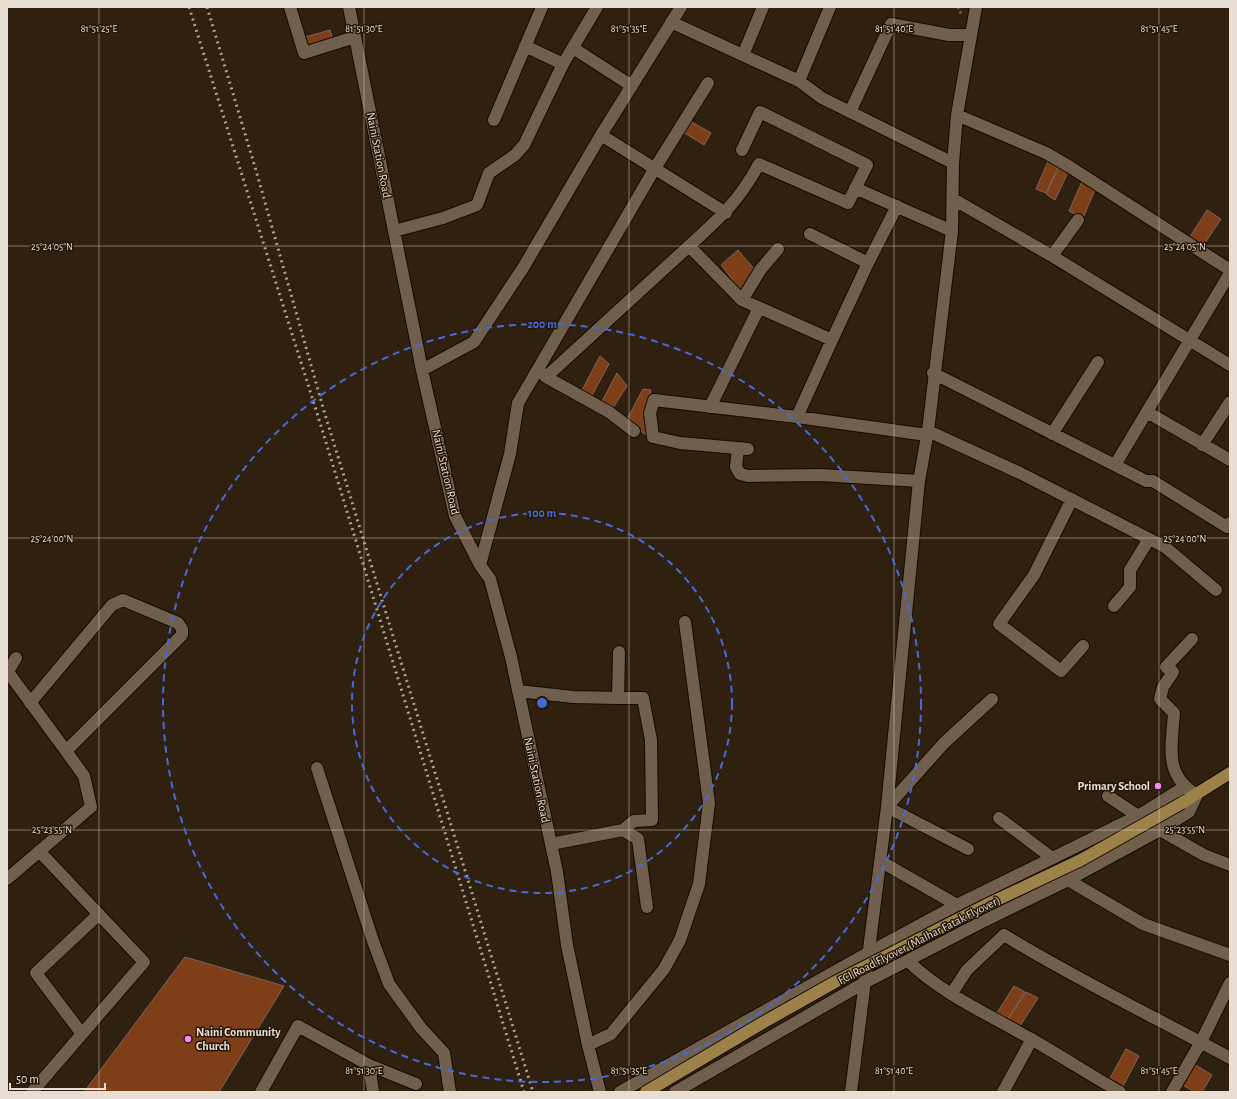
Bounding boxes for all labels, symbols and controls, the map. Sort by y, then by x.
text: 81°51'25"E [81,24,118,34]
text: 81°51'30"E [345,24,383,34]
text: 81°51'35"E [611,24,647,34]
text: 81°51'40"E [875,24,913,34]
text: 81°51'45"E [1141,24,1178,34]
street label: Naini Station Road [365,111,393,199]
text: 25°24'05"N [31,242,73,252]
text: 25°24'05"N [1164,242,1206,252]
text: 200 m [527,318,557,330]
street label: Naini Station Road [430,428,462,516]
text: 100 m [528,507,556,519]
text: 25°24'00"N [31,534,73,544]
text: 25°24'00"N [1164,534,1206,544]
centre of rings [535,696,549,710]
street label: Naini Station Road [522,736,552,824]
place label: Primary School [1078,780,1150,793]
marker: Primary School [1153,781,1163,791]
text: 25°23'55"N [32,825,72,835]
text: 25°23'55"N [1165,825,1205,835]
street label: FCI Road Flyover (Malhar Fatak Flyover) [836,894,1003,987]
place label: Naini Community Church [196,1026,281,1052]
marker: Naini Community Church [183,1034,193,1044]
scale bar [10,1065,105,1091]
text: 81°51'30"E [345,1066,383,1076]
text: 81°51'35"E [611,1066,647,1076]
text: 81°51'40"E [875,1066,913,1076]
text: 81°51'45"E [1141,1066,1178,1076]
text: 50 m [16,1073,39,1085]

